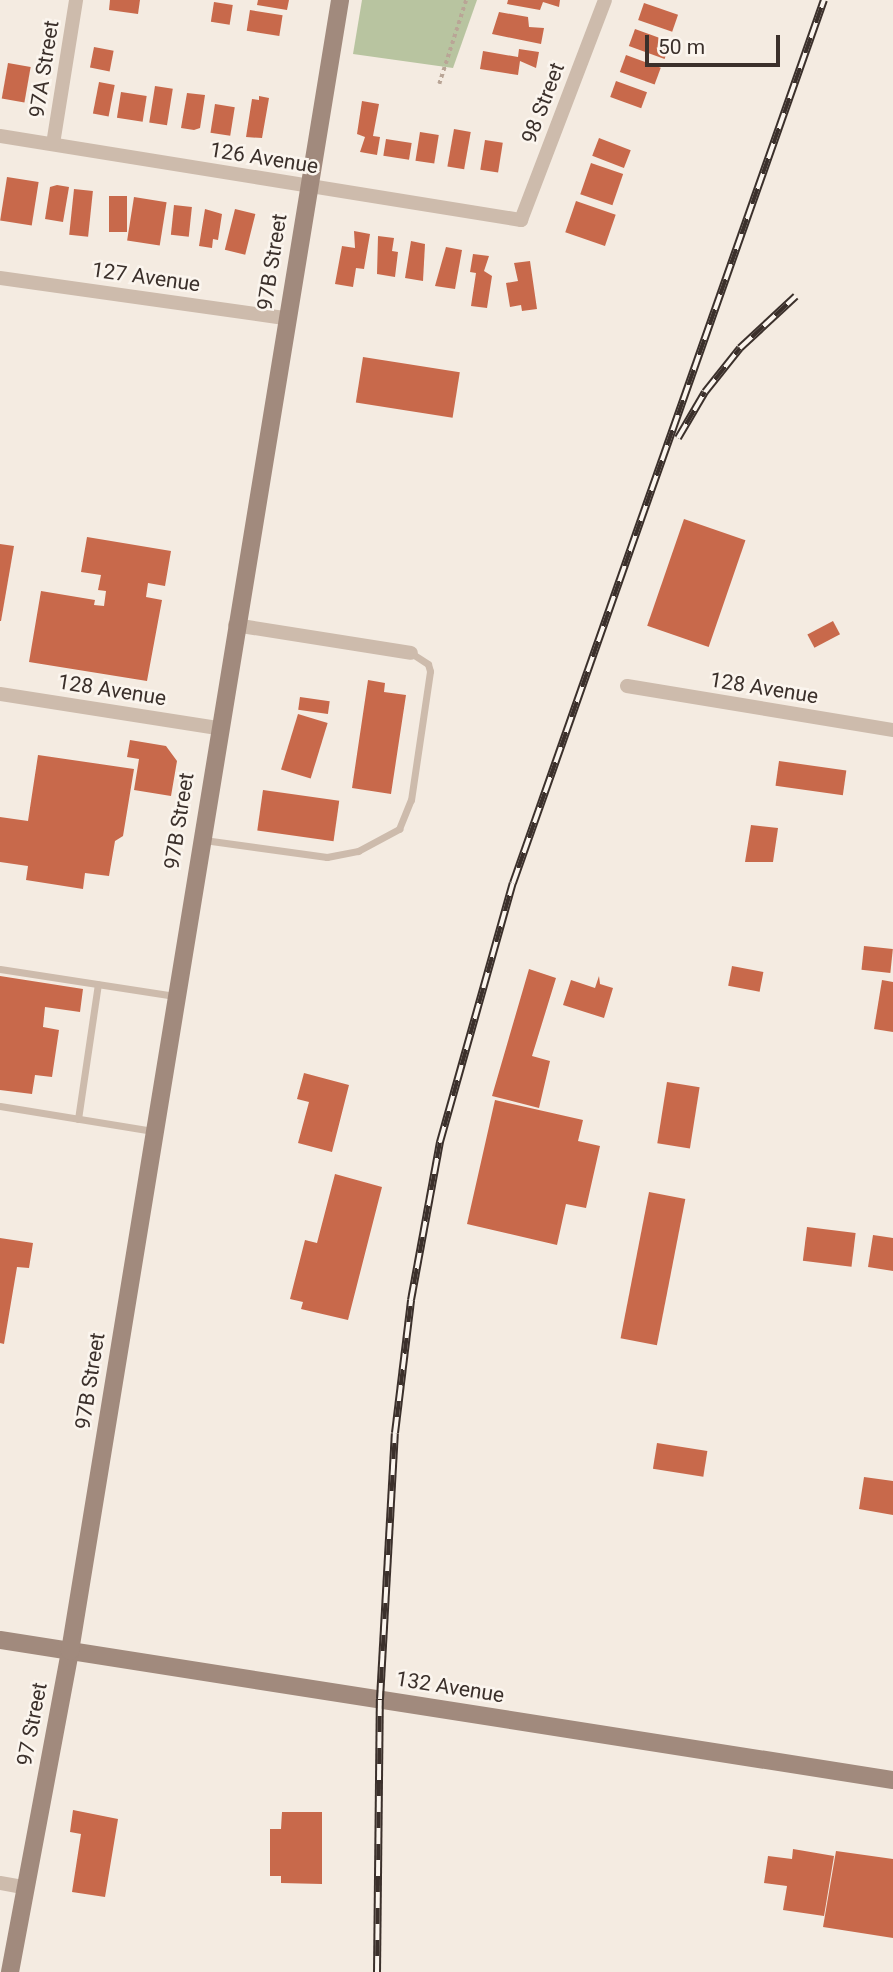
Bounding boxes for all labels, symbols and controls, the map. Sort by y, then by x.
street label: 97A Street [24,19,64,119]
scale bar [648,21,783,65]
text: 50 m [658,35,705,59]
street label: 98 Street [516,59,570,147]
street label: 126 Avenue [208,137,320,179]
street label: 97B Street [252,212,292,312]
street label: 127 Avenue [90,257,202,297]
street label: 128 Avenue [708,667,820,709]
street label: 128 Avenue [56,669,168,711]
street label: 97B Street [159,771,199,871]
street label: 97B Street [70,1331,110,1431]
street label: 132 Avenue [394,1666,506,1708]
street label: 97 Street [12,1680,52,1768]

